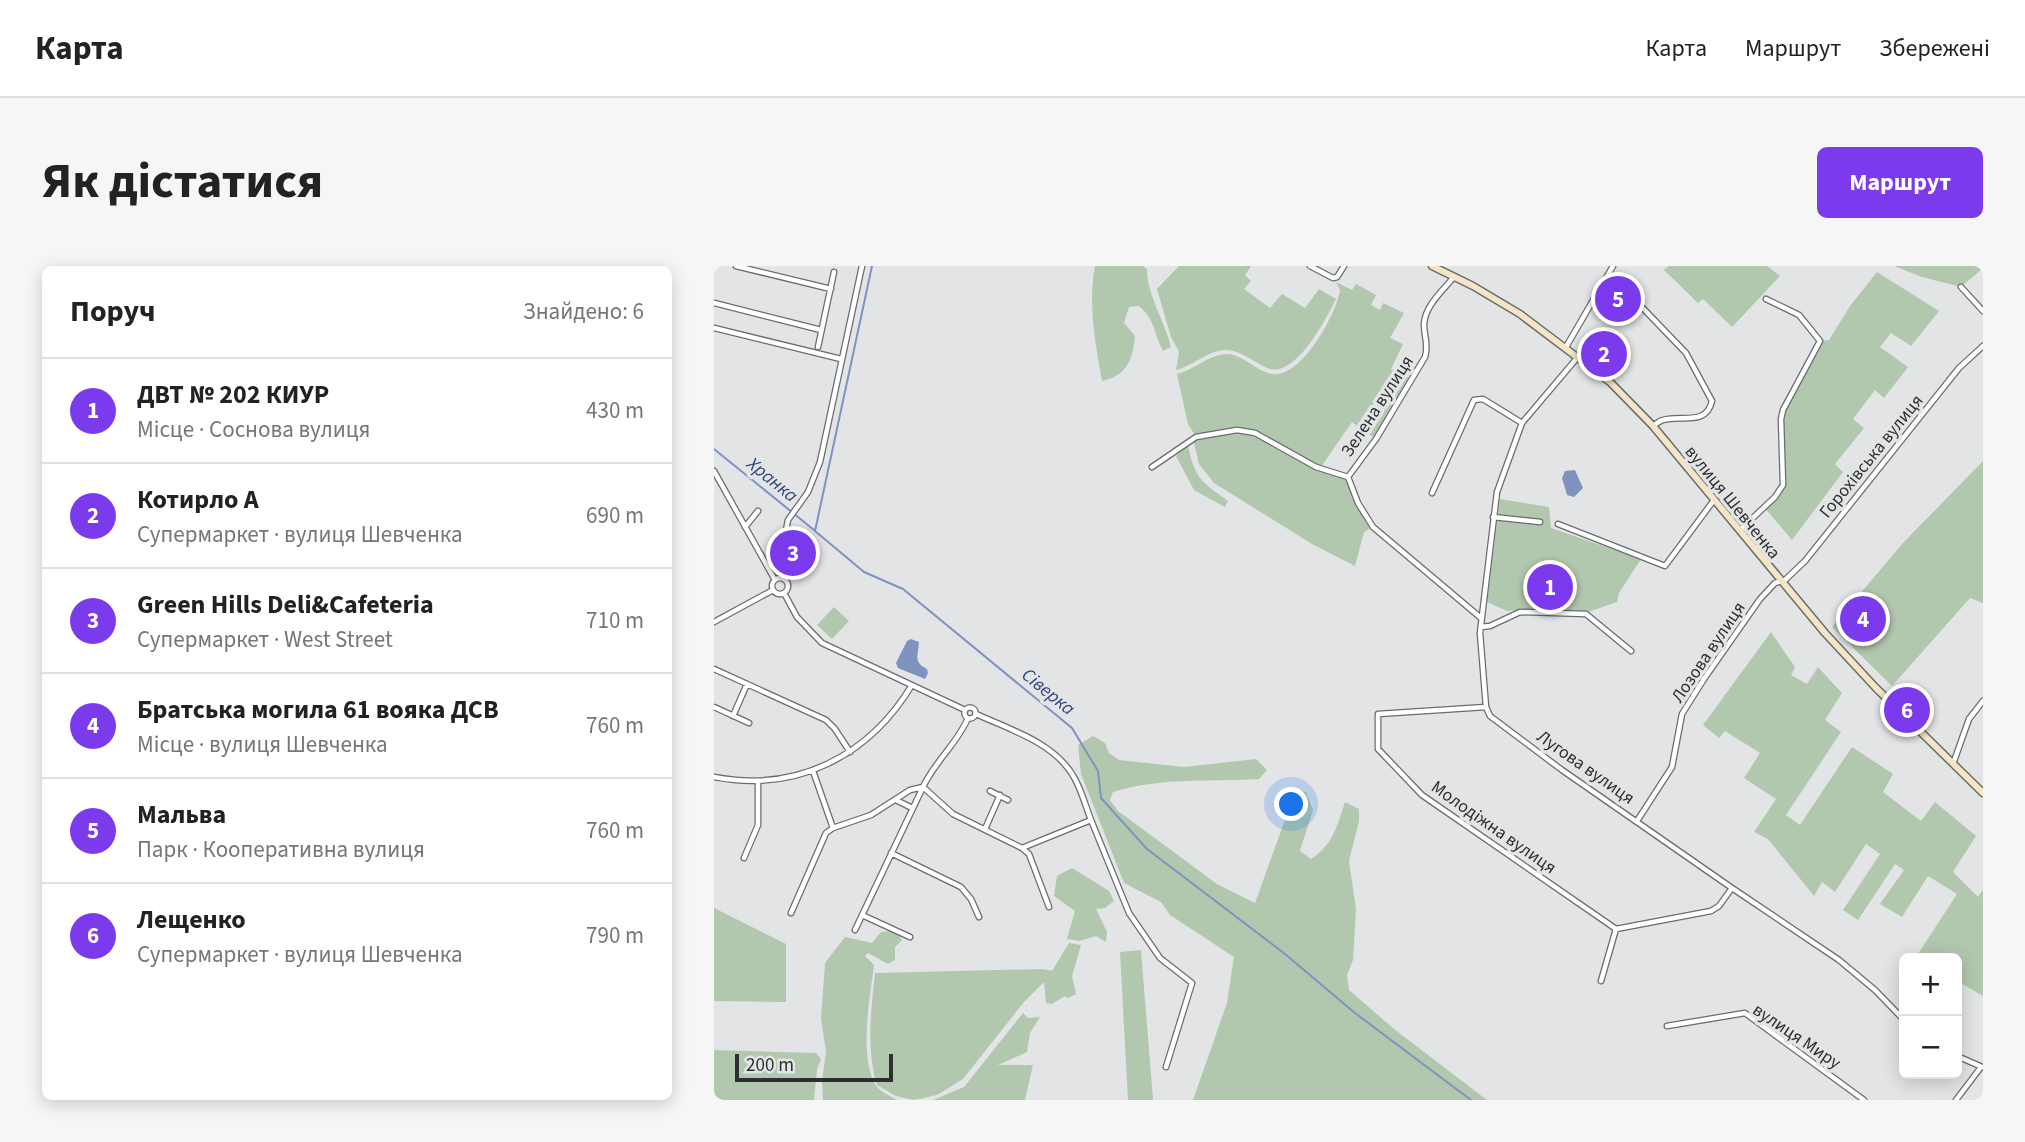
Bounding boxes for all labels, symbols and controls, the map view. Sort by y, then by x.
text: Карта [35,25,124,72]
text: Карта [1645,31,1707,66]
text: Маршрут [1745,31,1841,66]
text: Збережені [1879,31,1990,66]
text: Як дістатися [42,147,323,217]
button: Маршрут [1817,147,1983,218]
pin: 5 [1595,273,1641,325]
text: Поруч [70,290,156,333]
text: Знайдено: 6 [523,295,644,328]
pin: 2 [1581,328,1627,380]
street label: Зелена вулиця [1335,351,1420,462]
text: ДВТ № 202 КИУР [137,376,329,413]
street label: Горохівська вулиця [1814,389,1929,524]
text: 1 [87,394,99,427]
text: 430 m [586,394,644,427]
text: Місце · Соснова вулиця [137,413,370,446]
street label: вулиця Шевченка [1679,440,1786,564]
water label: Хранка [740,451,803,509]
text: Котирло А [137,481,259,518]
text: 2 [87,499,99,532]
text: 690 m [586,499,644,532]
text: Супермаркет · вулиця Шевченка [137,518,463,551]
pin: 3 [770,527,816,579]
pin: 1 [1527,561,1573,613]
text: Green Hills Deli&Cafeteria [137,586,434,623]
pin: 4 [1840,593,1886,645]
street label: Лозова вулиця [1665,597,1751,708]
text: 3 [87,604,99,637]
text: 710 m [586,604,644,637]
text: Супермаркет · West Street [137,623,393,656]
water label: Сіверка [1015,662,1081,722]
pin: 6 [1884,684,1930,736]
text: Братська могила 61 вояка ДСВ [137,691,499,728]
text: 4 [87,709,99,742]
text: 760 m [586,709,644,742]
street label: Лугова вулиця [1532,724,1640,810]
text: Місце · вулиця Шевченка [137,728,388,761]
street label: Молодіжна вулиця [1426,775,1561,880]
your location [1274,787,1308,821]
text: Мальва [137,796,226,833]
text: 5 [87,814,99,847]
text: 760 m [586,814,644,847]
text: Парк · Кооперативна вулиця [137,833,425,866]
text: Лещенко [137,901,246,938]
text: 6 [87,919,99,952]
text: 790 m [586,919,644,952]
text: Супермаркет · вулиця Шевченка [137,938,463,971]
map controls [1899,953,1962,1079]
button: + [1899,953,1962,1016]
street label: вулиця Миру [1748,998,1846,1076]
button: − [1899,1016,1962,1079]
scale bar [735,1051,892,1083]
text: 200 m [746,1052,794,1079]

